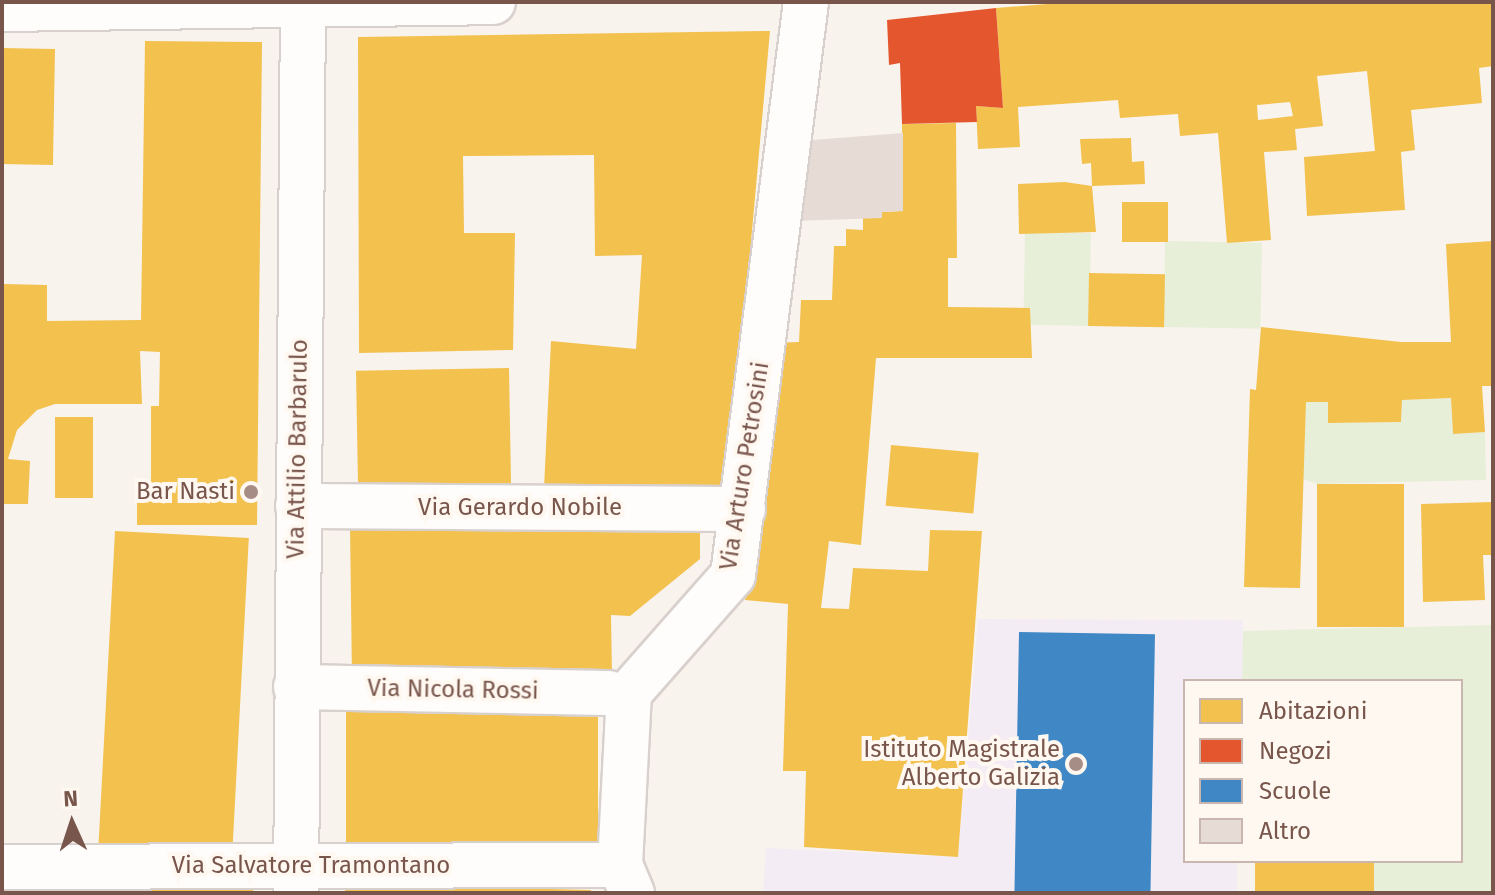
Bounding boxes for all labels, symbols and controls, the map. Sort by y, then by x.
street label: Via Attilio Barbarulo [282,339,314,559]
street label: Via Arturo Petrosini [714,360,776,572]
place label: Bar Nasti [136,478,235,506]
marker: Bar Nasti [242,483,260,501]
street label: Via Gerardo Nobile [418,494,622,522]
street label: Via Nicola Rossi [367,674,539,706]
legend [1183,679,1463,863]
text: Abitazioni [1259,697,1367,725]
place label: Istituto Magistrale Alberto Galizia [863,736,1060,792]
text: Negozi [1259,737,1332,765]
marker: Istituto Magistrale Alberto Galizia [1067,755,1085,773]
text: Scuole [1259,777,1331,805]
north arrow [32,783,112,863]
text: N [63,785,79,812]
text: Altro [1259,817,1311,845]
street label: Via Salvatore Tramontano [172,852,450,880]

